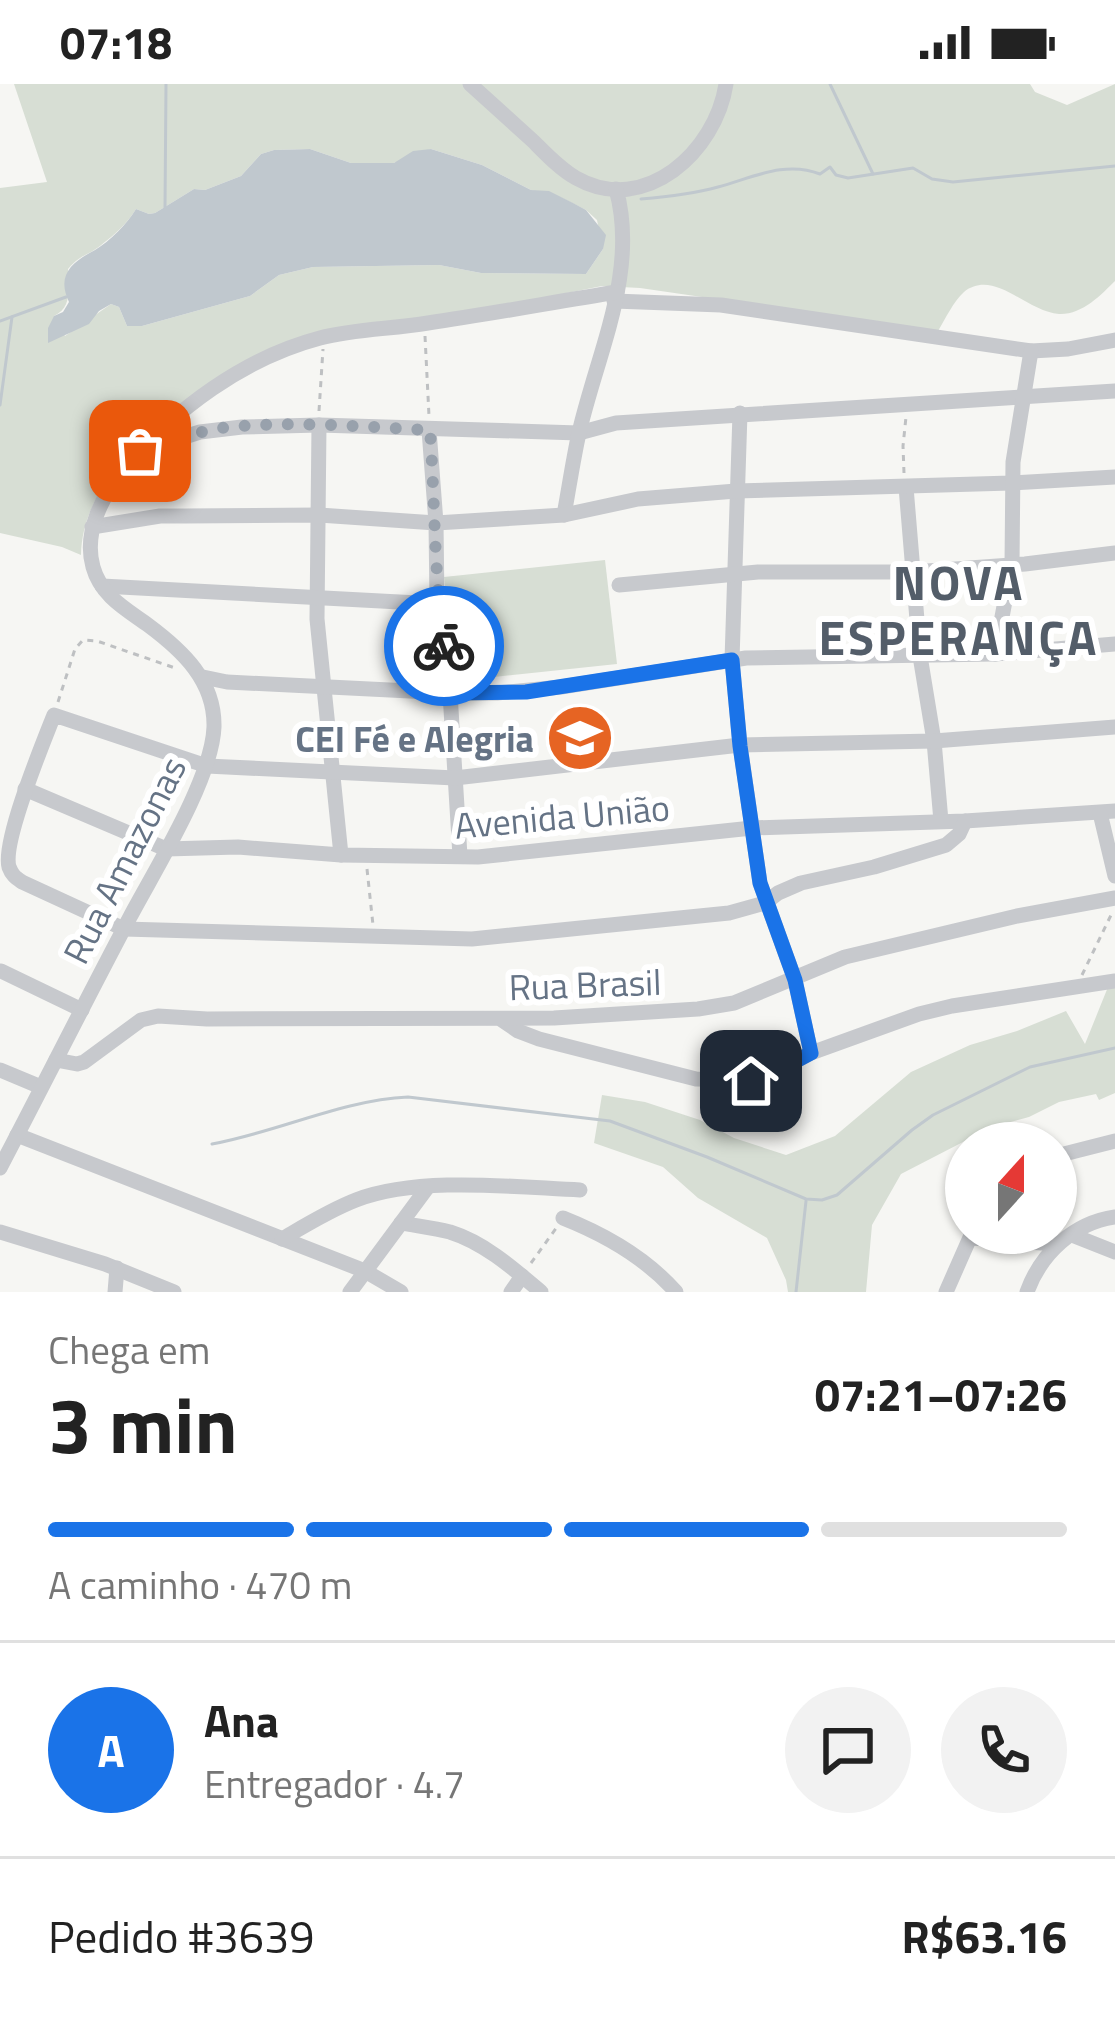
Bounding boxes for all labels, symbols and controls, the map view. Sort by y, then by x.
text: 07:18 [60,8,172,76]
pin [89,400,191,502]
icon: bag [107,418,173,484]
district label: NOVA ESPERANÇA [818,546,1100,674]
courier [384,586,504,706]
icon: bike [411,613,477,679]
school or university icon: CEI Fé e Alegria [545,703,615,773]
place label: CEI Fé e Alegria [295,711,534,766]
street label: Rua Amazonas [48,747,200,973]
street label: Avenida União [452,779,672,853]
street label: Rua Brasil [508,954,662,1014]
pin [700,1030,802,1132]
icon: home [718,1048,784,1114]
north arrow [945,1122,1077,1254]
map controls [945,1122,1077,1254]
text: Chega em [48,1320,210,1379]
text: 07:21–07:26 [815,1360,1067,1428]
text: 3 min [48,1365,238,1483]
text: A caminho · 470 m [48,1555,352,1614]
text: Ana [204,1686,279,1754]
button: chat [785,1687,911,1813]
button: phone [941,1687,1067,1813]
text: A [97,1716,125,1784]
text: Entregador · 4.7 [204,1754,465,1813]
text: Pedido #3639 [48,1902,314,1970]
text: R$63.16 [902,1902,1067,1970]

